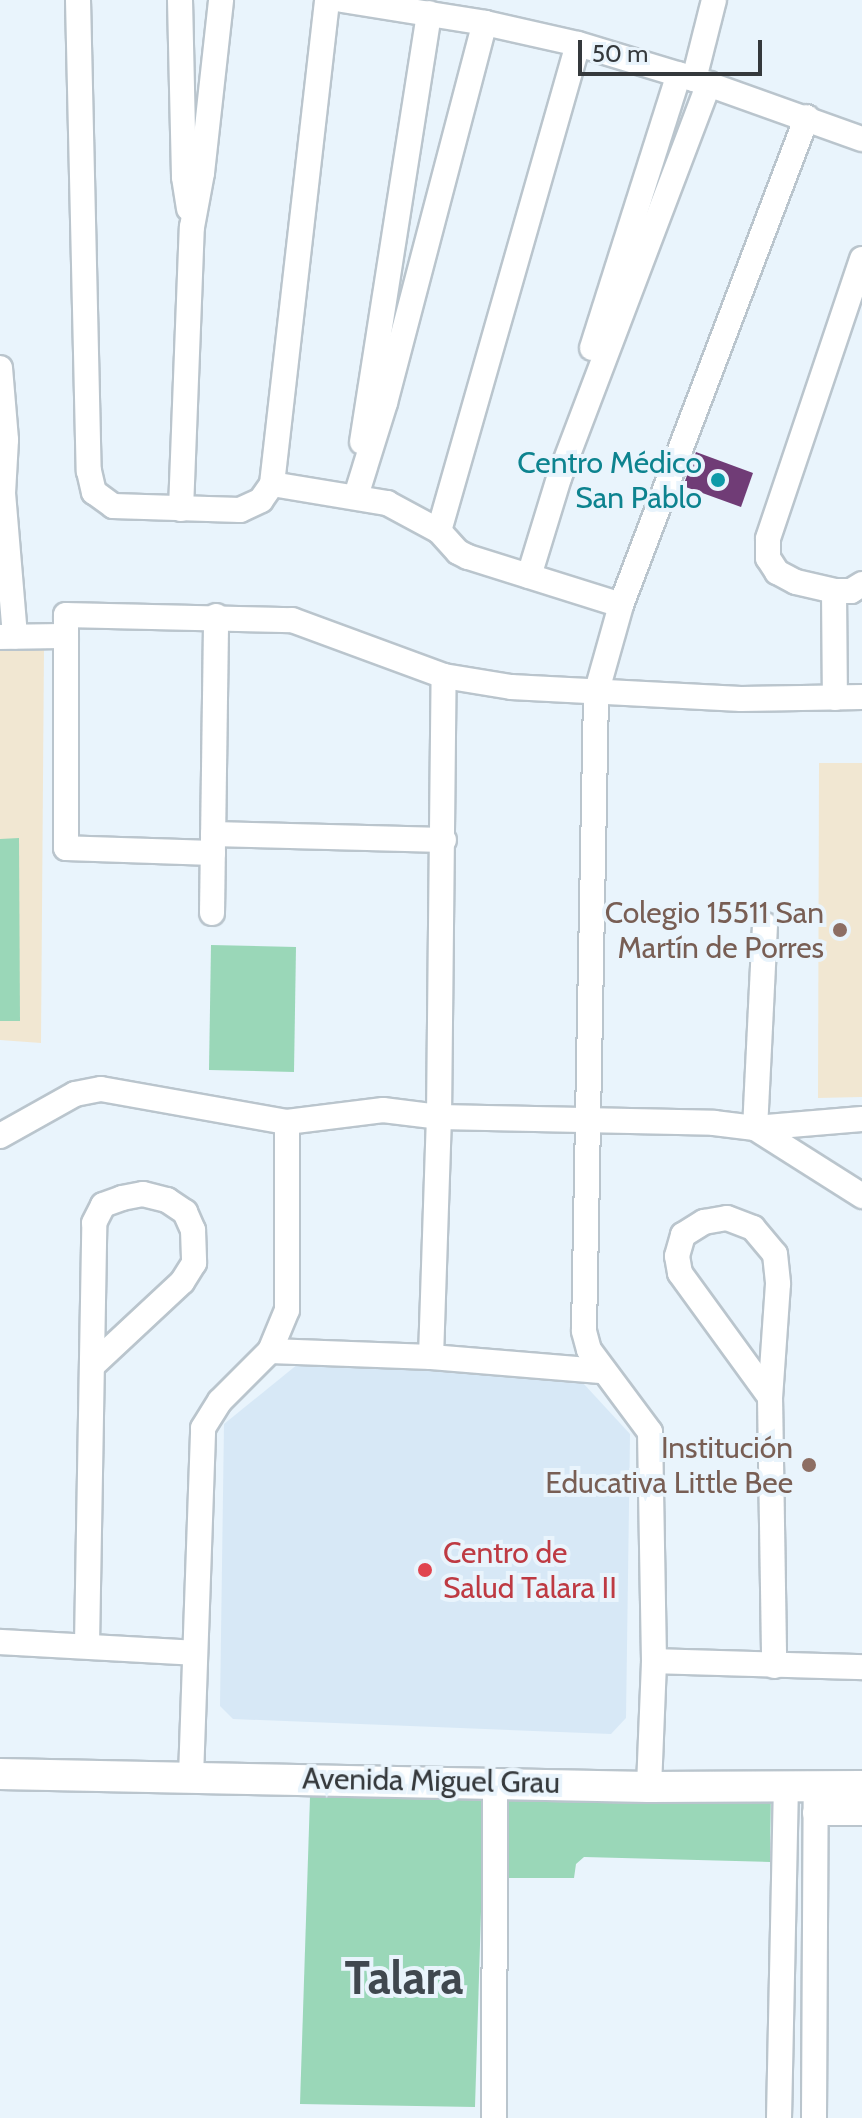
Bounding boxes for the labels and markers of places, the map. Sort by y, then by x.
place label: Centro Médico San Pablo [517,445,702,516]
marker: Centro Médico San Pablo [709,471,727,489]
place label: Colegio 15511 San Martín de Porres [605,895,824,966]
marker: Colegio 15511 San Martín de Porres [831,921,849,939]
place label: Institución Educativa Little Bee [545,1430,793,1500]
marker: Institución Educativa Little Bee [800,1456,818,1474]
place label: Centro de Salud Talara II [443,1535,617,1606]
marker: Centro de Salud Talara II [414,1559,436,1581]

